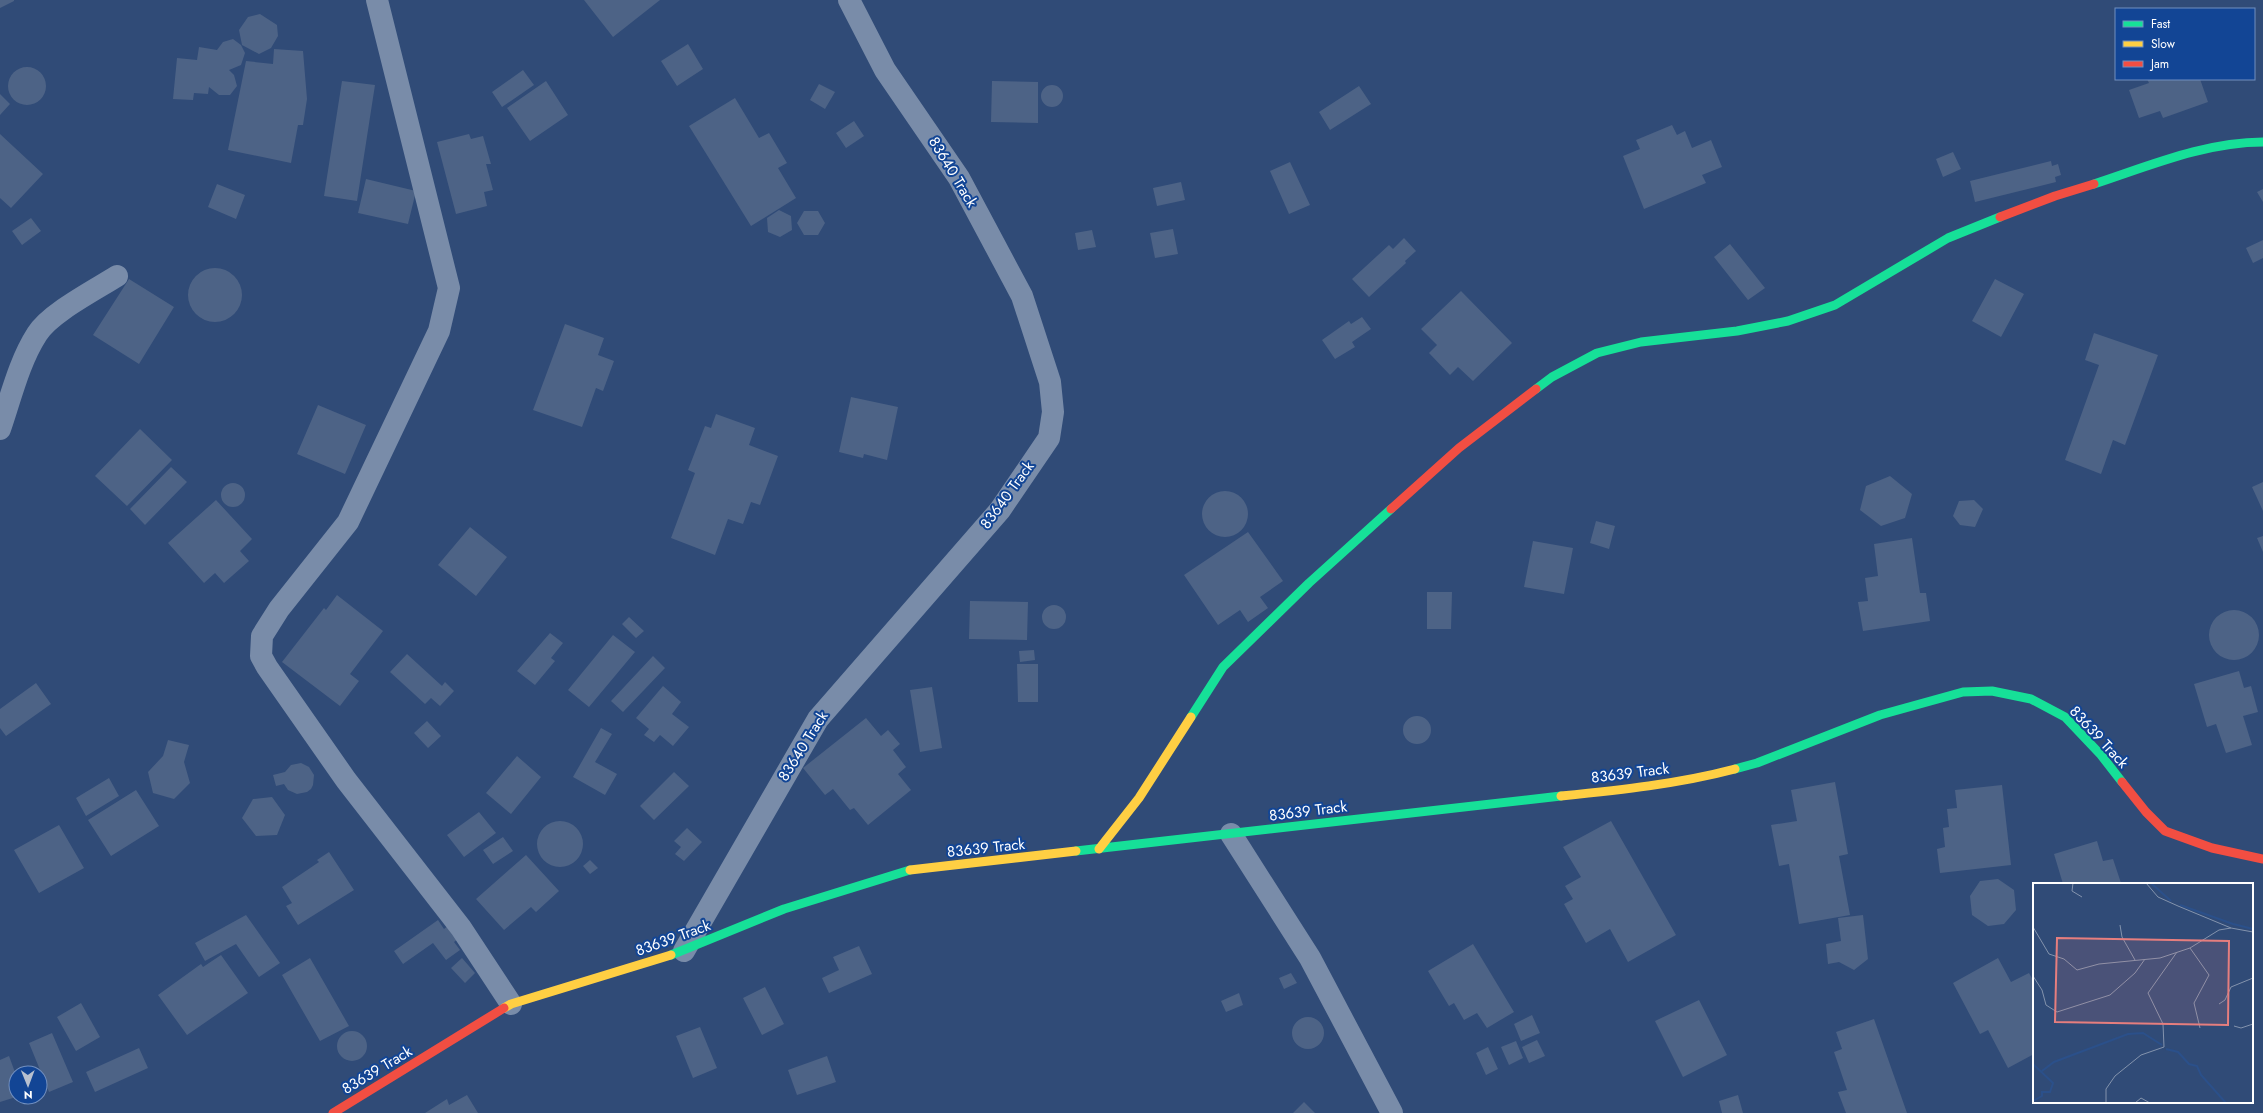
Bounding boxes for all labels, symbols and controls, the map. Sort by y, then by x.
legend [2115,8,2255,80]
text: Fast [2151,15,2170,33]
text: Slow [2151,35,2176,53]
text: Jam [2149,55,2169,73]
street label: 83640 Track [923,132,983,212]
street label: 83640 Track [975,456,1039,533]
street label: 83639 Track [2064,701,2134,773]
street label: 83640 Track [773,706,834,785]
street label: 83639 Track [1590,757,1671,789]
street label: 83639 Track [1268,795,1349,827]
street label: 83639 Track [946,833,1026,863]
inset map [2033,883,2253,1103]
street label: 83639 Track [632,914,714,962]
street label: 83639 Track [338,1040,417,1100]
north arrow [8,1065,48,1105]
text: N [24,1087,33,1103]

